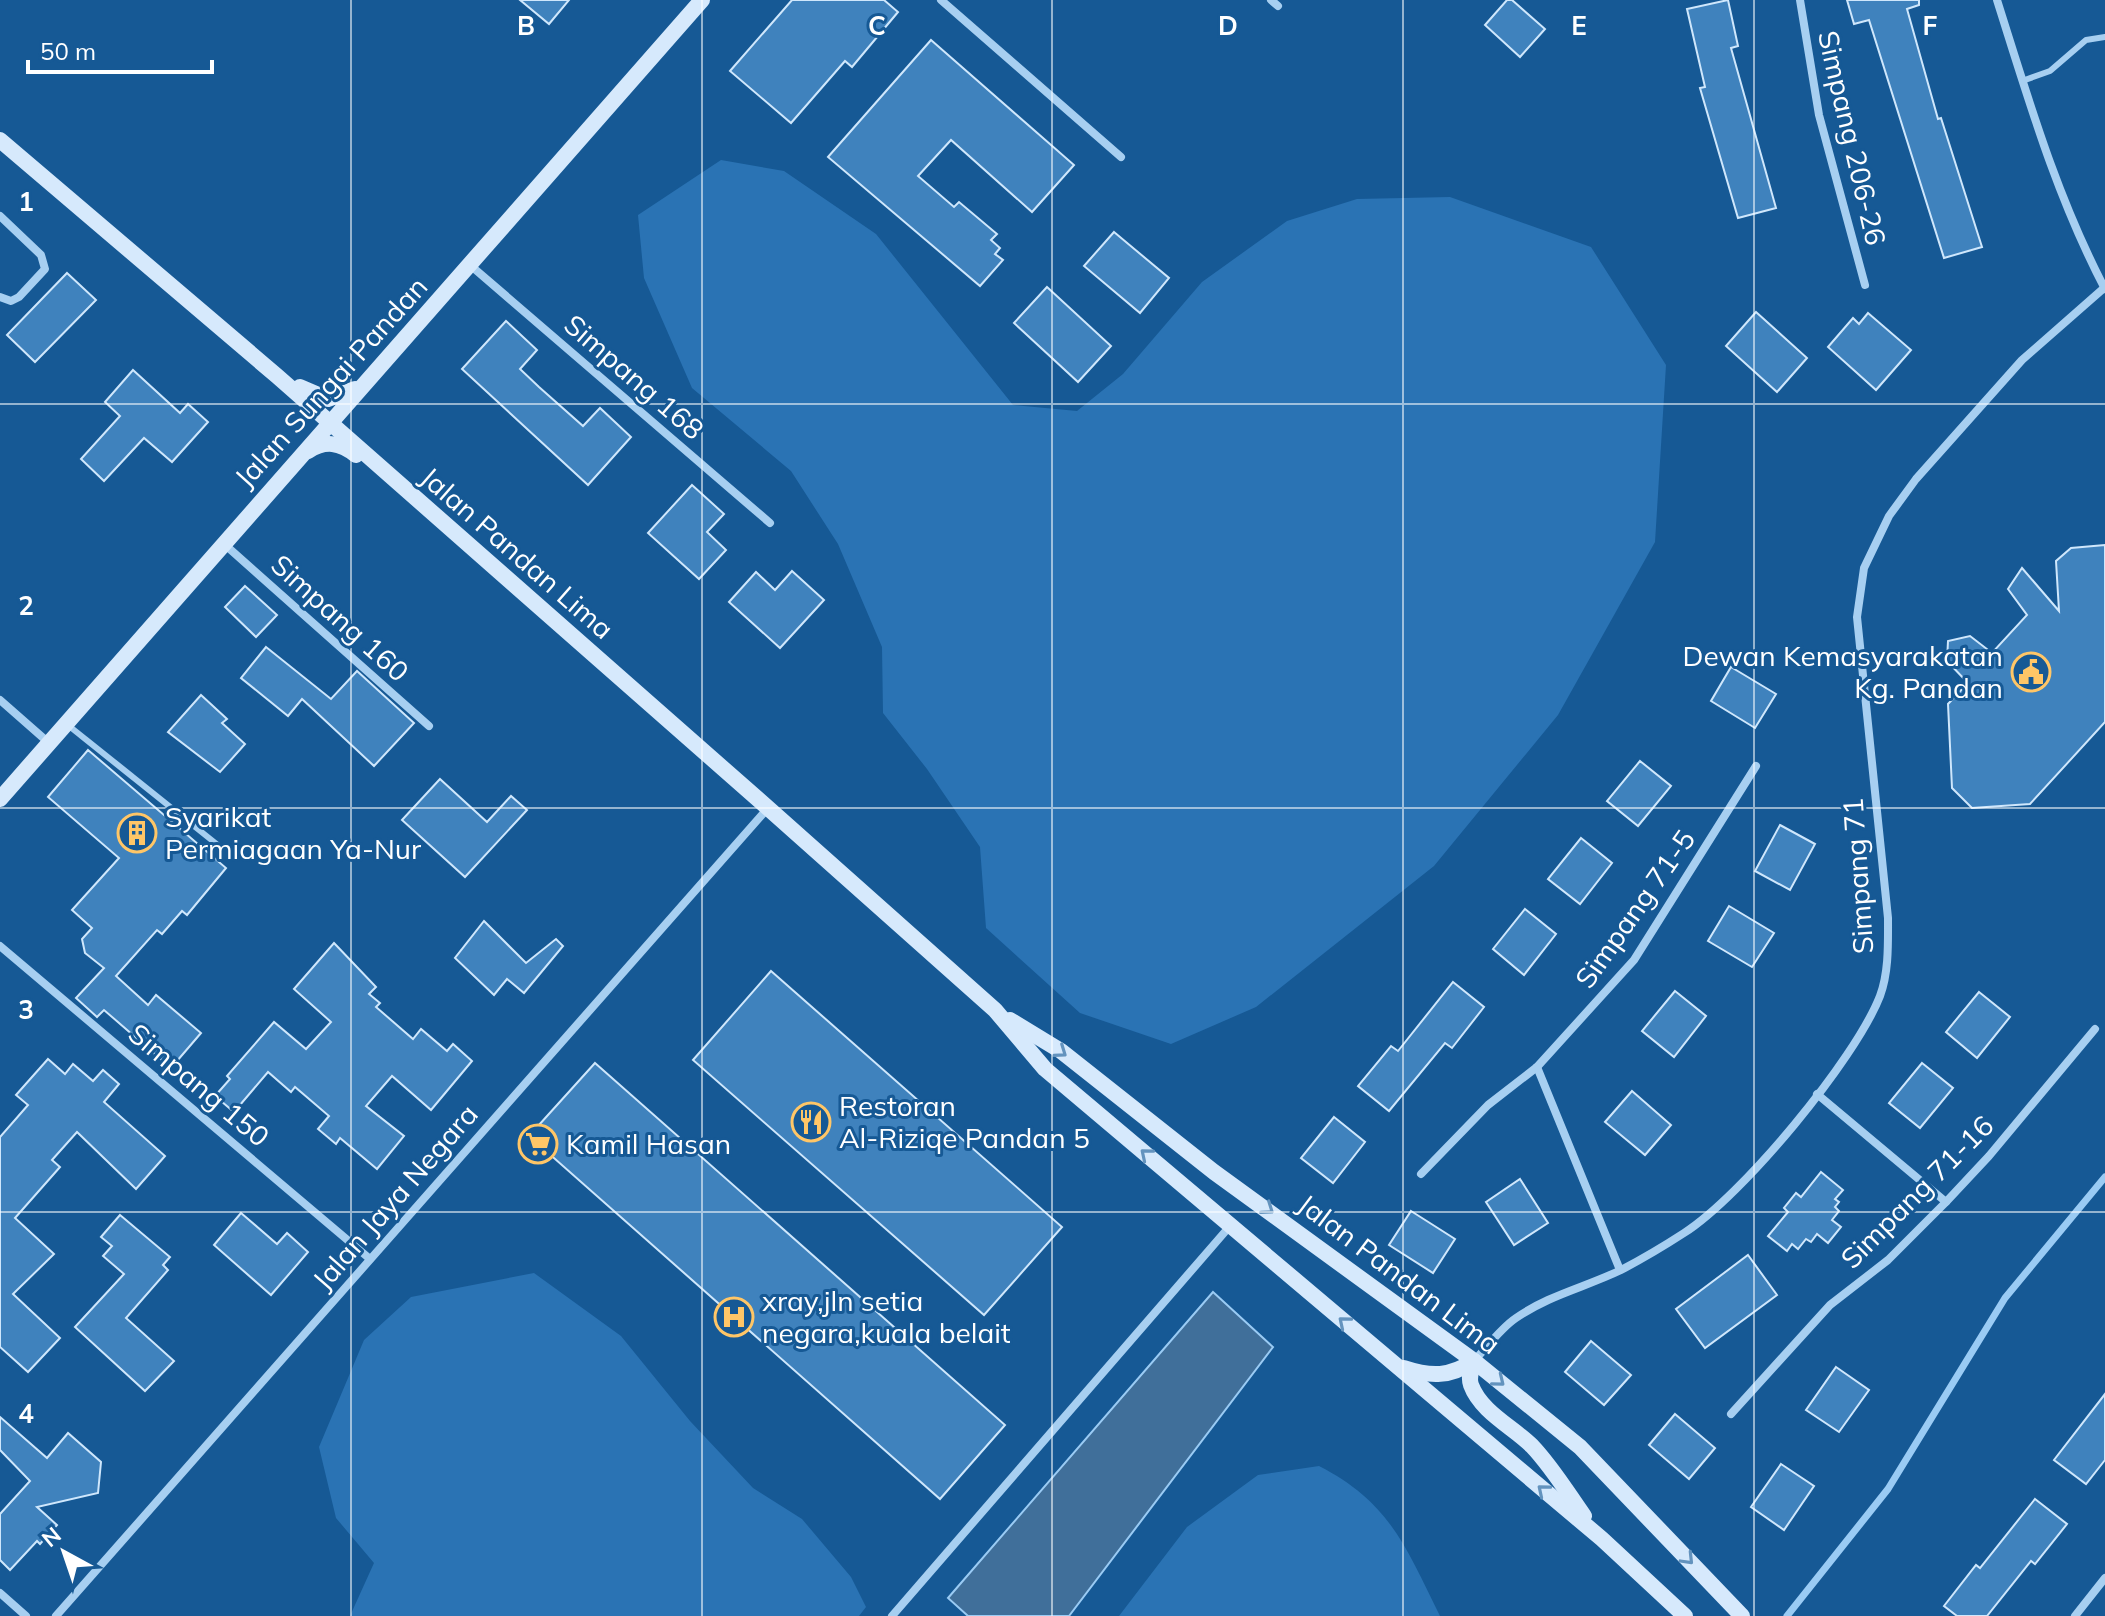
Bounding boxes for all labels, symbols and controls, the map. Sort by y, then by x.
text: B [517,9,535,42]
text: C [868,9,886,42]
text: D [1218,9,1238,42]
text: E [1571,9,1587,42]
text: F [1923,9,1938,42]
scale bar [28,24,212,74]
street label: Simpang 206-26 [1811,27,1894,248]
text: 50 m [40,36,96,66]
text: 1 [18,185,34,218]
street label: Jalan Sungai Pandan [227,269,435,494]
street label: Simpang 168 [557,307,711,447]
street label: Jalan Pandan Lima [414,459,621,646]
street label: Simpang 160 [264,547,416,689]
text: 2 [18,589,34,622]
place label: Dewan Kemasyarakatan Kg. Pandan [1683,638,2003,705]
public building icon: Dewan Kemasyarakatan Kg. Pandan [2010,651,2052,693]
street label: Simpang 71 [1835,797,1880,955]
place label: Syarikat Permiagaan Ya-Nur [165,799,422,866]
building icon: Syarikat Permiagaan Ya-Nur [116,812,158,854]
street label: Simpang 71-5 [1567,823,1702,995]
text: 3 [18,993,34,1026]
street label: Simpang 150 [122,1016,277,1154]
one-way arrow [1052,1042,1066,1057]
place label: Restoran Al-Riziqe Pandan 5 [839,1088,1090,1155]
street label: Jalan Jaya Negara [305,1097,485,1297]
restaurant icon: Restoran Al-Riziqe Pandan 5 [790,1101,832,1143]
street label: Simpang 71-16 [1833,1108,2000,1275]
supermarket icon: Kamil Hasan [517,1123,559,1165]
place label: Kamil Hasan [566,1126,731,1161]
one-way arrow [1140,1150,1155,1164]
street label: Jalan Pandan Lima [1291,1186,1508,1361]
one-way arrow [1259,1199,1273,1214]
place label: xray,jln setia negara,kuala belait [762,1283,1011,1350]
hospital icon: xray,jln setia negara,kuala belait [713,1296,755,1338]
one-way arrow [1339,1317,1354,1332]
one-way arrow [1490,1371,1504,1386]
text: 4 [18,1397,34,1430]
one-way arrow [1538,1485,1553,1500]
north arrow [24,1512,104,1592]
text: N [36,1521,67,1553]
one-way arrow [1678,1550,1693,1564]

